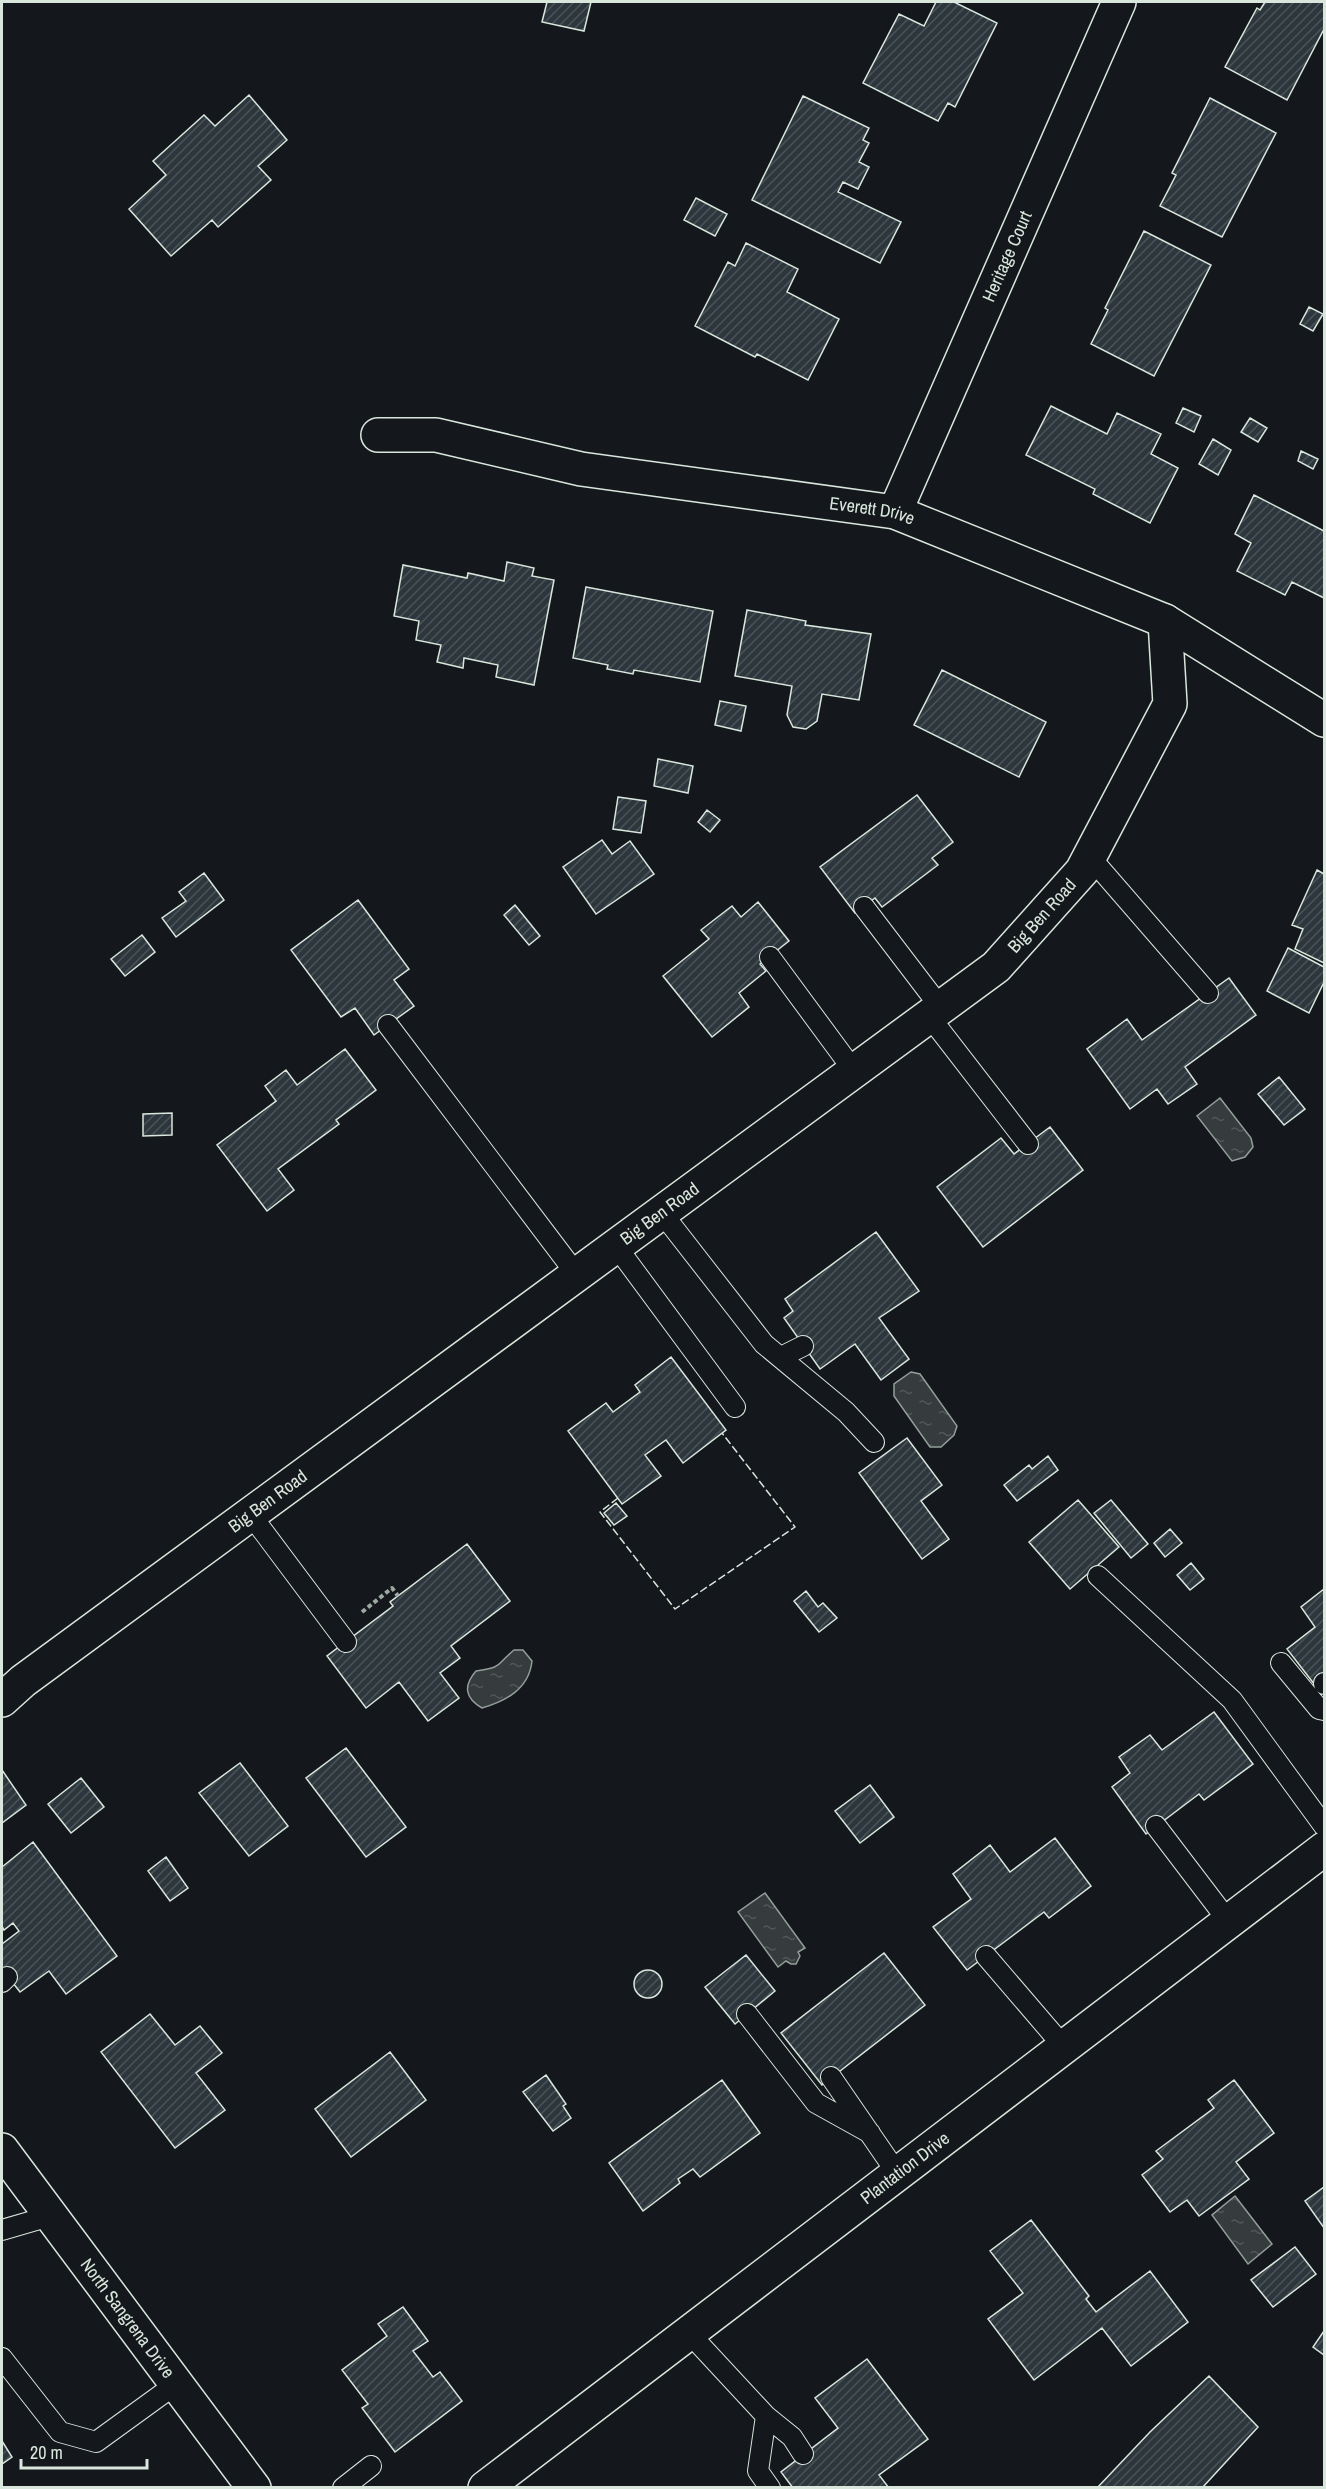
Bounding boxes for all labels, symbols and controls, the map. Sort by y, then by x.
street label: Heritage Court [976,207,1038,306]
street label: Everett Drive [828,490,919,531]
street label: Big Ben Road [1002,873,1082,958]
street label: Big Ben Road [615,1176,704,1251]
street label: Big Ben Road [223,1464,312,1538]
street label: Plantation Drive [855,2126,954,2210]
street label: North Sangrena Drive [75,2253,181,2383]
scale bar [21,2432,147,2470]
text: 20 m [30,2440,63,2465]

